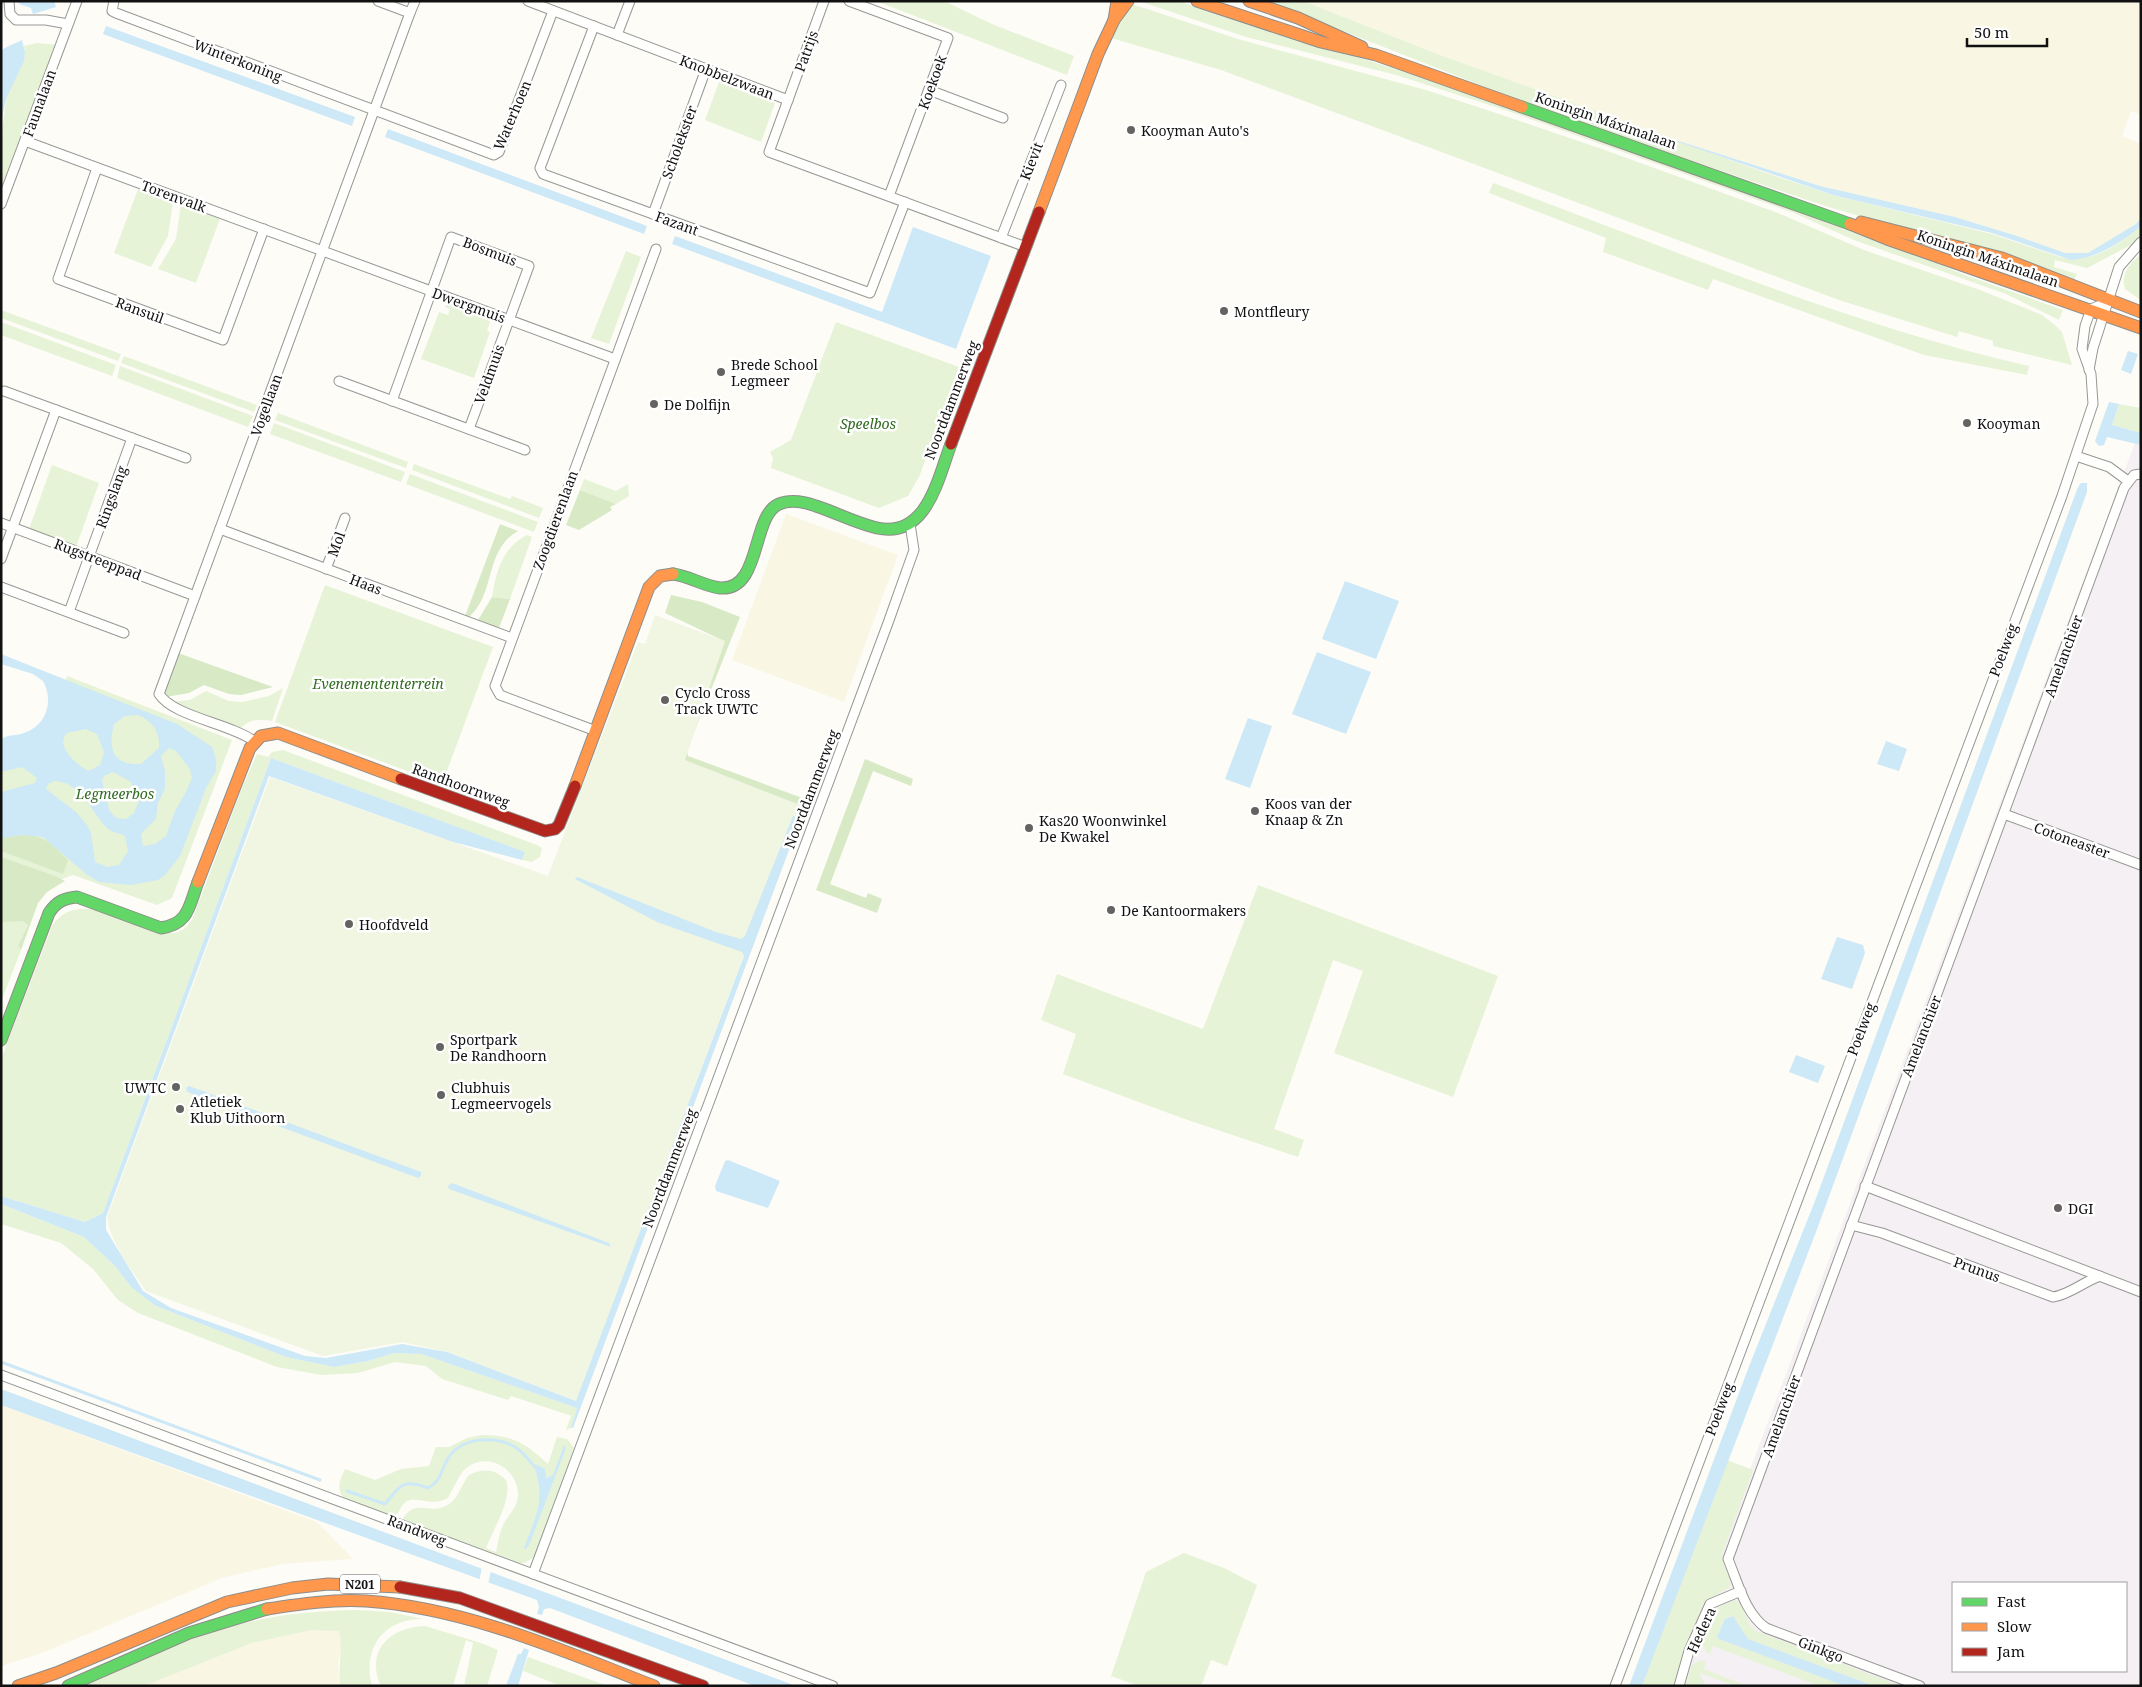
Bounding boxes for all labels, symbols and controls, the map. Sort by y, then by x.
scale bar [1967,15,2047,47]
text: 50 m [1974,22,2009,42]
street label: Patrijs [790,28,822,74]
street label: Winterkoning [191,34,285,86]
street label: Knobbelzwaan [677,50,777,104]
street label: Koekoek [913,51,951,112]
street label: Faunalaan [18,67,60,139]
street label: Waterhoen [489,77,535,153]
street label: Koningin Máximalaan [1533,87,1679,153]
street label: Scholekster [657,102,701,181]
place label: Kooyman Auto's [1141,121,1249,140]
marker: Kooyman Auto's [1125,124,1137,136]
street label: Kievit [1015,139,1047,183]
street label: Torenvalk [139,176,210,217]
street label: Fazant [653,206,701,240]
street label: Koningin Máximalaan [1915,225,2061,291]
street label: Bosmuis [460,232,520,270]
street label: Dwergmuis [430,283,508,327]
street label: Ransuil [113,293,167,328]
place label: Montfleury [1234,302,1309,321]
marker: Montfleury [1218,305,1230,317]
street label: Noorddammerweg [920,337,983,462]
street label: Veldmuis [469,342,509,406]
place label: Brede School Legmeer [731,355,819,390]
marker: Brede School Legmeer [715,366,727,378]
street label: Vogellaan [246,371,286,439]
place label: De Dolfijn [664,395,730,414]
marker: De Dolfijn [648,398,660,410]
park label: Speelbos [840,414,897,433]
place label: Kooyman [1977,414,2040,433]
marker: Kooyman [1961,417,1973,429]
street label: Ringslang [91,463,131,531]
street label: Zoogdierenlaan [528,468,582,572]
street label: Mol [323,528,350,559]
street label: Rugstreeppad [52,534,145,585]
street label: Haas [347,569,385,599]
street label: Amelanchier [2039,612,2087,700]
street label: Poelweg [1984,620,2022,679]
park label: Evenemententerrein [311,674,444,693]
place label: Cyclo Cross Track UWTC [675,683,758,718]
marker: Cyclo Cross Track UWTC [659,694,671,706]
street label: Noorddammerweg [780,726,843,851]
street label: Randhoornweg [410,759,513,812]
park label: Legmeerbos [75,784,155,803]
place label: Koos van der Knaap & Zn [1265,794,1352,829]
marker: Koos van der Knaap & Zn [1249,805,1261,817]
place label: Kas20 Woonwinkel De Kwakel [1039,811,1167,846]
street label: Cotoneaster [2031,817,2113,863]
marker: Kas20 Woonwinkel De Kwakel [1023,822,1035,834]
place label: De Kantoormakers [1121,901,1246,920]
marker: De Kantoormakers [1105,904,1117,916]
place label: Hoofdveld [359,915,429,934]
marker: Hoofdveld [343,918,355,930]
street label: Amelanchier [1897,992,1945,1080]
street label: Poelweg [1842,999,1880,1058]
place label: Sportpark De Randhoorn [450,1030,547,1065]
marker: Sportpark De Randhoorn [434,1041,446,1053]
place label: UWTC [124,1078,166,1097]
place label: Clubhuis Legmeervogels [451,1078,551,1113]
marker: UWTC [170,1081,182,1093]
marker: Clubhuis Legmeervogels [435,1089,447,1101]
place label: Atletiek Klub Uithoorn [190,1092,285,1127]
marker: Atletiek Klub Uithoorn [174,1103,186,1115]
street label: Noorddammerweg [638,1105,701,1230]
place label: DGI [2068,1199,2093,1218]
marker: DGI [2052,1202,2064,1214]
street label: Prunus [1951,1252,2003,1286]
street label: Amelanchier [1757,1372,1805,1460]
street label: Poelweg [1700,1379,1738,1438]
street label: Randweg [385,1510,450,1550]
road number: N201 [340,1575,380,1594]
legend [1952,1582,2127,1672]
text: Fast [1997,1591,2026,1611]
street label: Hedera [1682,1604,1720,1656]
text: Slow [1997,1616,2031,1636]
street label: Ginkgo [1796,1632,1846,1666]
text: Jam [1996,1641,2025,1661]

